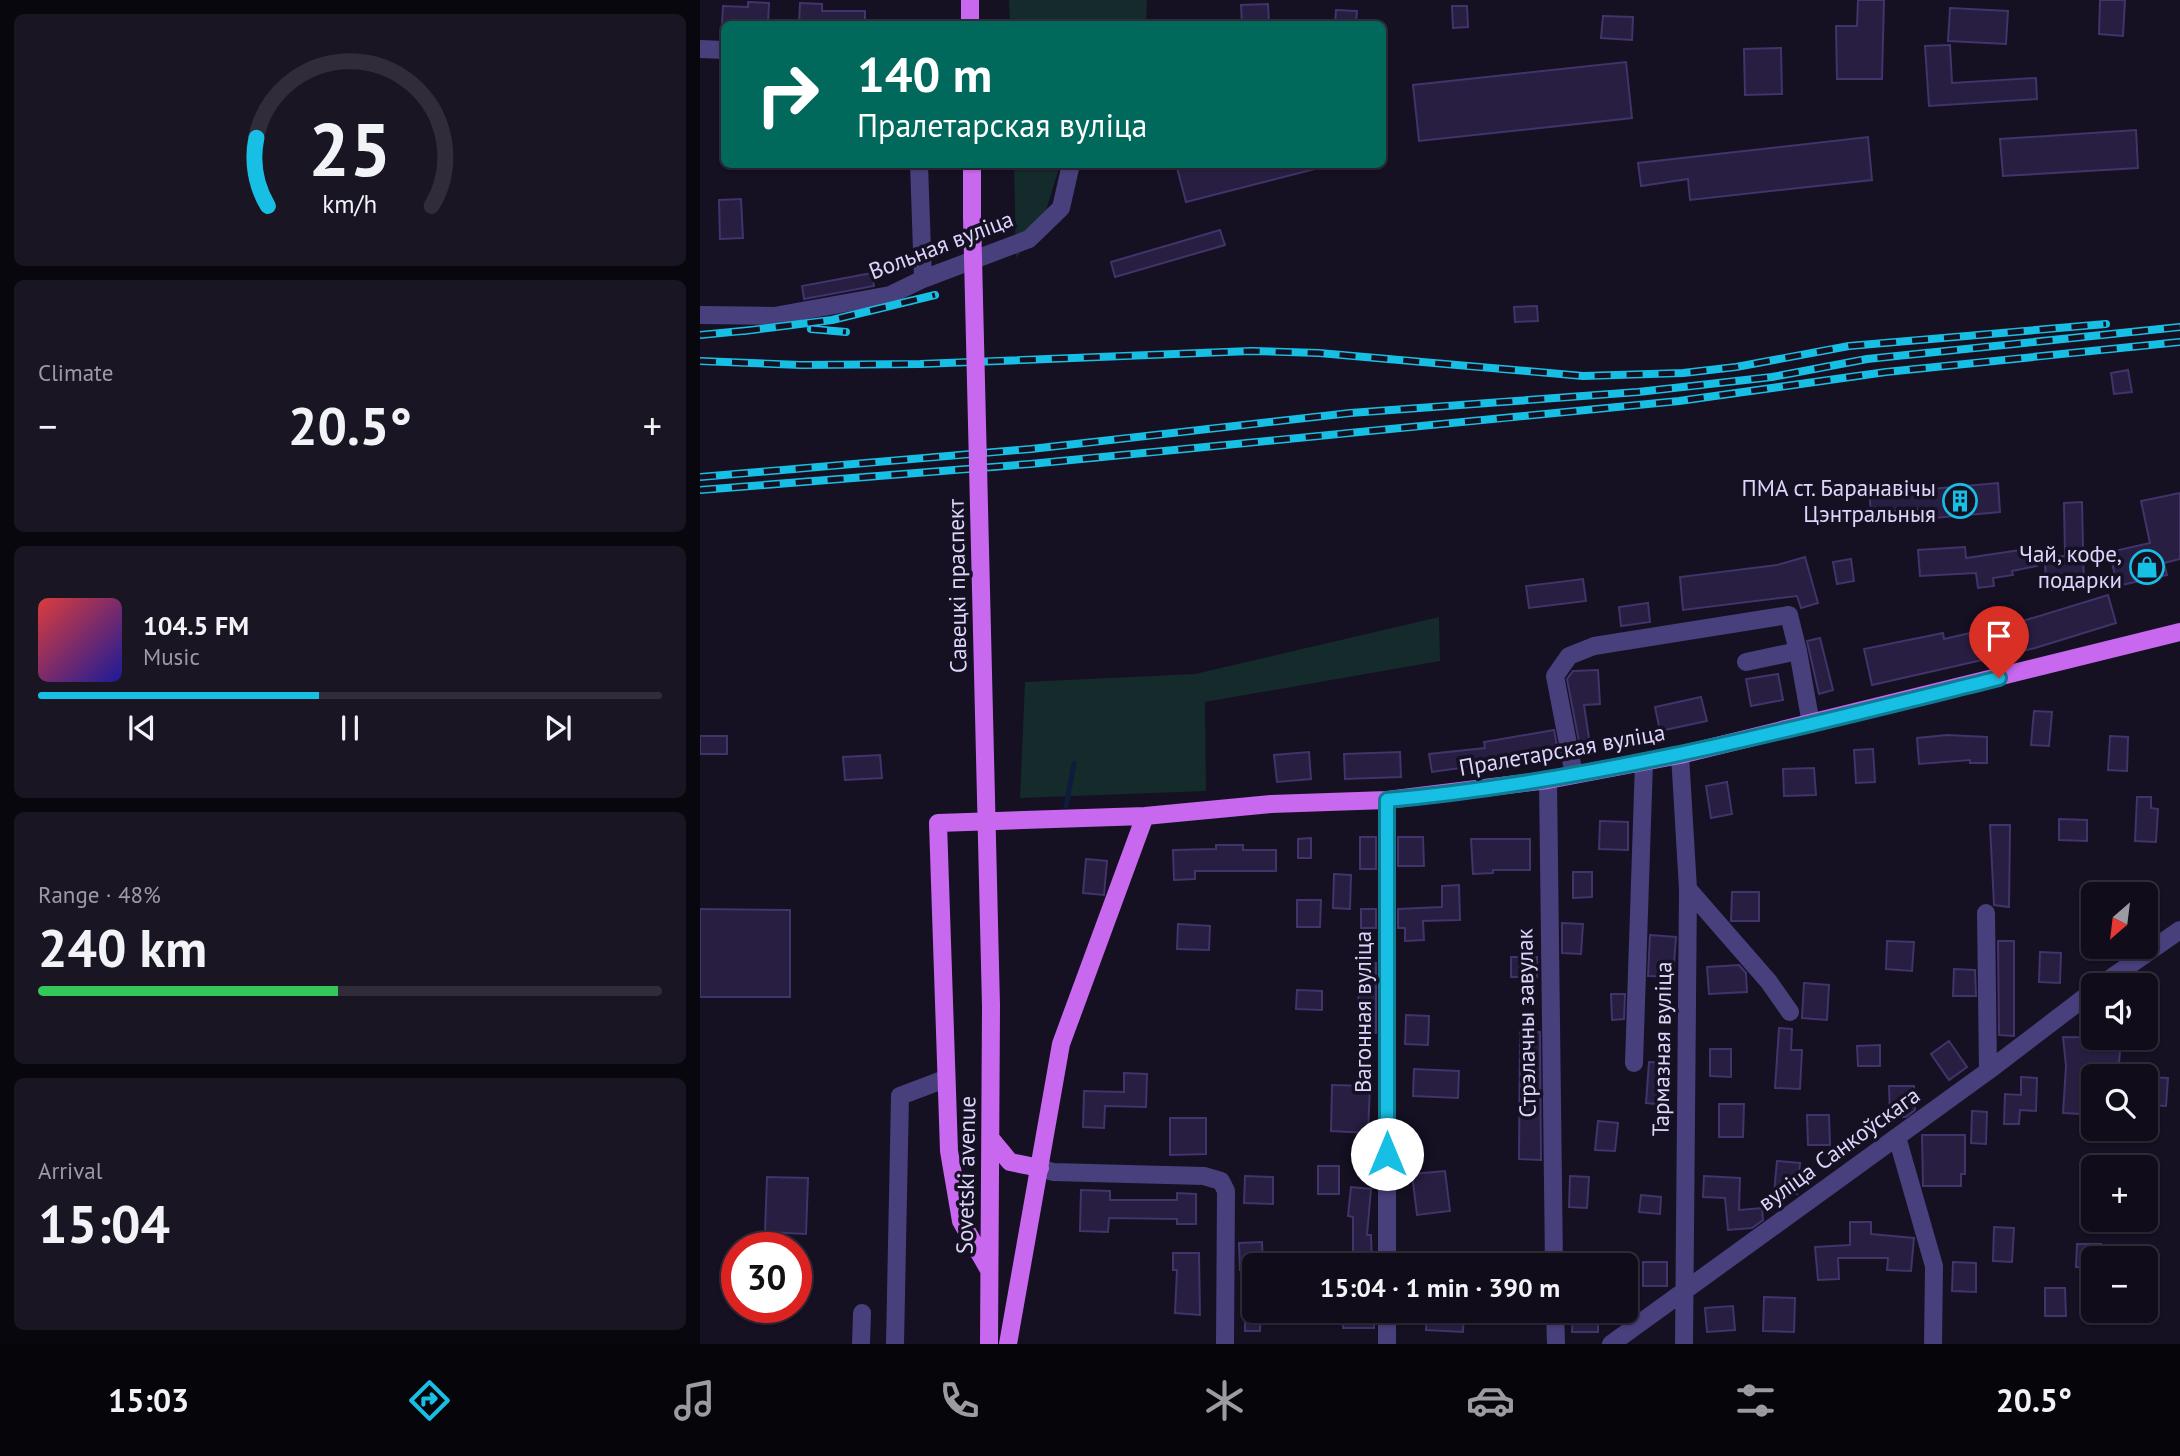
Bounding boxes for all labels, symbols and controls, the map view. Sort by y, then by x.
text: 140 m [857,42,992,106]
icon: right [742,49,833,140]
text: 25 [309,102,391,196]
text: Пралетарская вуліца [857,104,1147,146]
text: km/h [323,188,377,220]
street label: Вольная вуліца [864,204,1017,285]
text: Climate [38,358,113,387]
text: 20.5° [288,392,412,459]
text: − [38,401,57,450]
text: + [643,401,662,450]
place label: ПМА ст. Баранавічы Цэнтральныя [1742,473,1936,528]
building icon: ПМА ст. Баранавічы Цэнтральныя [1941,482,1979,520]
street label: Савецкі праспект [940,498,973,673]
place label: Чай, кофе, подарки [2019,539,2122,594]
shop icon: Чай, кофе, подарки [2128,548,2166,586]
pin [1969,606,2029,678]
text: 104.5 FM [143,609,249,642]
icon: arrive [1980,617,2018,655]
text: Music [143,642,200,671]
icon: previous [123,709,161,747]
icon: pause [331,709,369,747]
icon: next [539,709,577,747]
street label: Пралетарская вуліца [1457,717,1667,782]
text: Range · 48% [38,880,161,909]
north arrow [2081,882,2158,959]
map controls [2081,882,2158,1323]
text: 240 km [38,914,207,981]
street label: Стрэлачны завулак [1509,928,1542,1118]
street label: Вагонная вуліца [1348,931,1377,1093]
street label: Тармазная вуліца [1645,961,1678,1137]
button: sound [2081,973,2158,1050]
button: search [2081,1064,2158,1141]
street label: вуліца Санкоўскага [1752,1080,1925,1217]
street label: Sovetski avenue [950,1096,981,1254]
position arrow [1350,1117,1424,1191]
button: + [2081,1155,2158,1232]
text: Arrival [38,1156,102,1185]
text: 15:04 [38,1190,170,1257]
speed limit sign: 30 [721,1232,812,1323]
button: − [2081,1246,2158,1323]
text: 15:04 · 1 min · 390 m [1320,1271,1560,1304]
icon: directions [405,1376,454,1425]
icon: music [670,1376,719,1425]
icon: phone [935,1376,984,1425]
icon: climate [1200,1376,1249,1425]
icon: car [1466,1376,1515,1425]
icon: filters [1731,1376,1780,1425]
text: 15:03 [108,1379,189,1421]
text: 20.5° [1996,1379,2072,1421]

